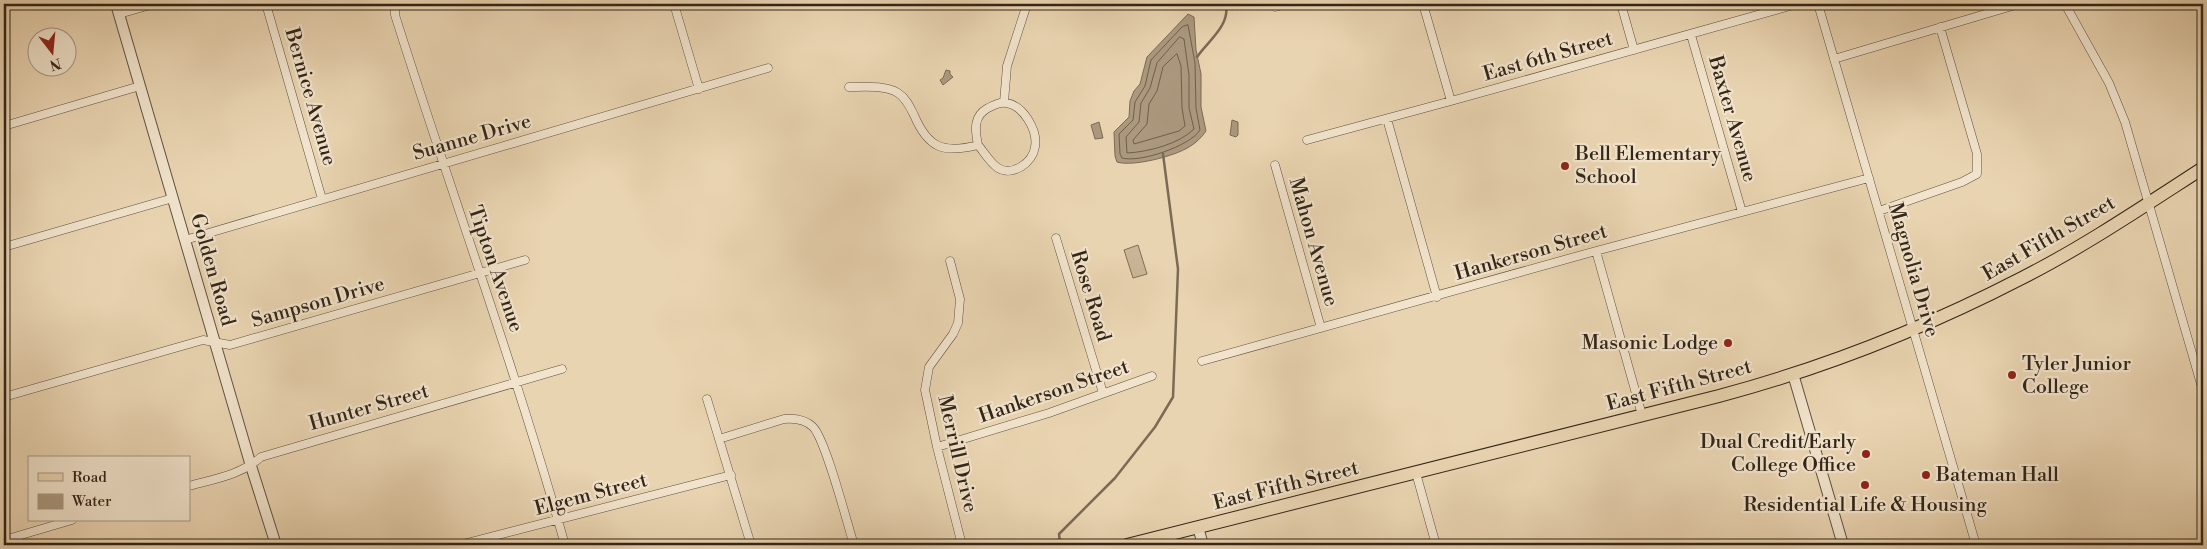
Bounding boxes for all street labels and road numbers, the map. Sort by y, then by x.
street label: Bernice Avenue [278,24,342,169]
street label: East 6th Street [1480,27,1616,87]
street label: Baxter Avenue [1702,52,1762,185]
street label: Suanne Drive [410,109,534,167]
street label: Mahon Avenue [1283,175,1343,309]
street label: East Fifth Street [1978,191,2120,287]
street label: Magnolia Drive [1882,200,1944,340]
street label: Tipton Avenue [462,202,528,336]
street label: Golden Road [184,211,240,330]
street label: Hankerson Street [1452,219,1610,287]
street label: Rose Road [1064,247,1116,345]
street label: Sampson Drive [248,272,388,334]
street label: Hankerson Street [975,355,1133,429]
street label: East Fifth Street [1604,355,1754,417]
street label: Hunter Street [306,379,432,437]
street label: Merrill Drive [931,393,983,515]
street label: East Fifth Street [1211,456,1361,516]
street label: Elgem Street [532,468,650,522]

